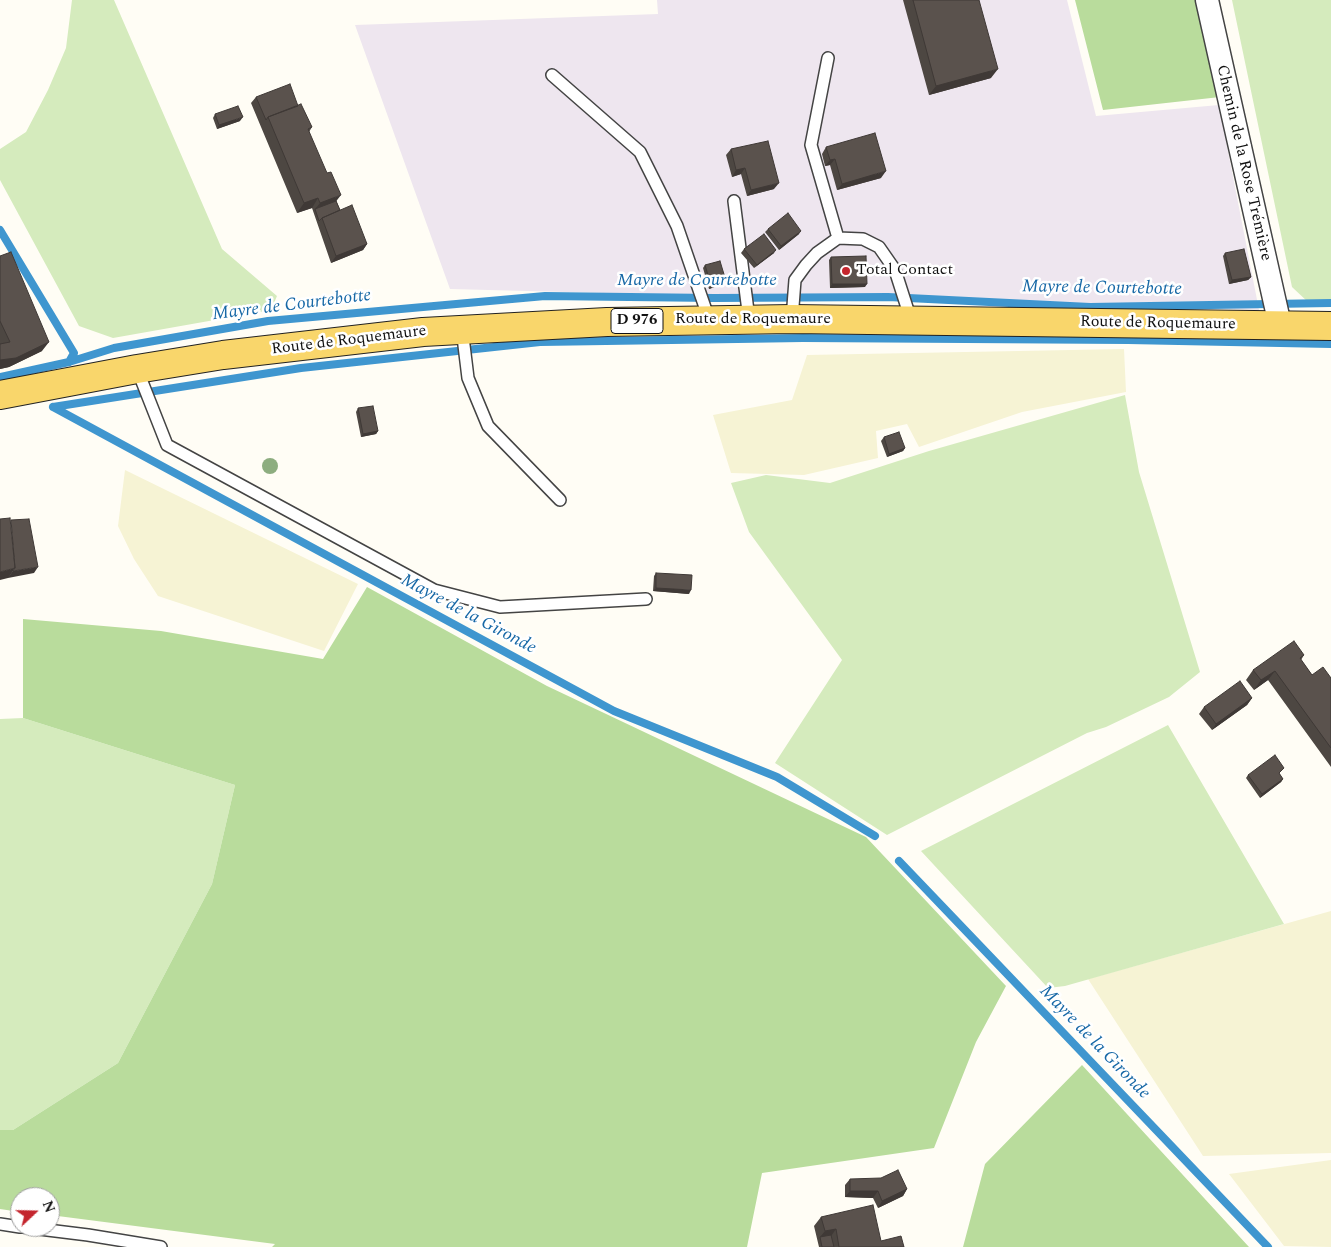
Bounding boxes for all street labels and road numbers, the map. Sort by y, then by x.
street label: Chemin de la Rose Trémière [1211,63,1275,263]
road number: D 976 [611,308,663,334]
street label: Route de Roquemaure [675,310,831,330]
street label: Route de Roquemaure [1080,313,1236,335]
street label: Route de Roquemaure [271,322,427,360]

